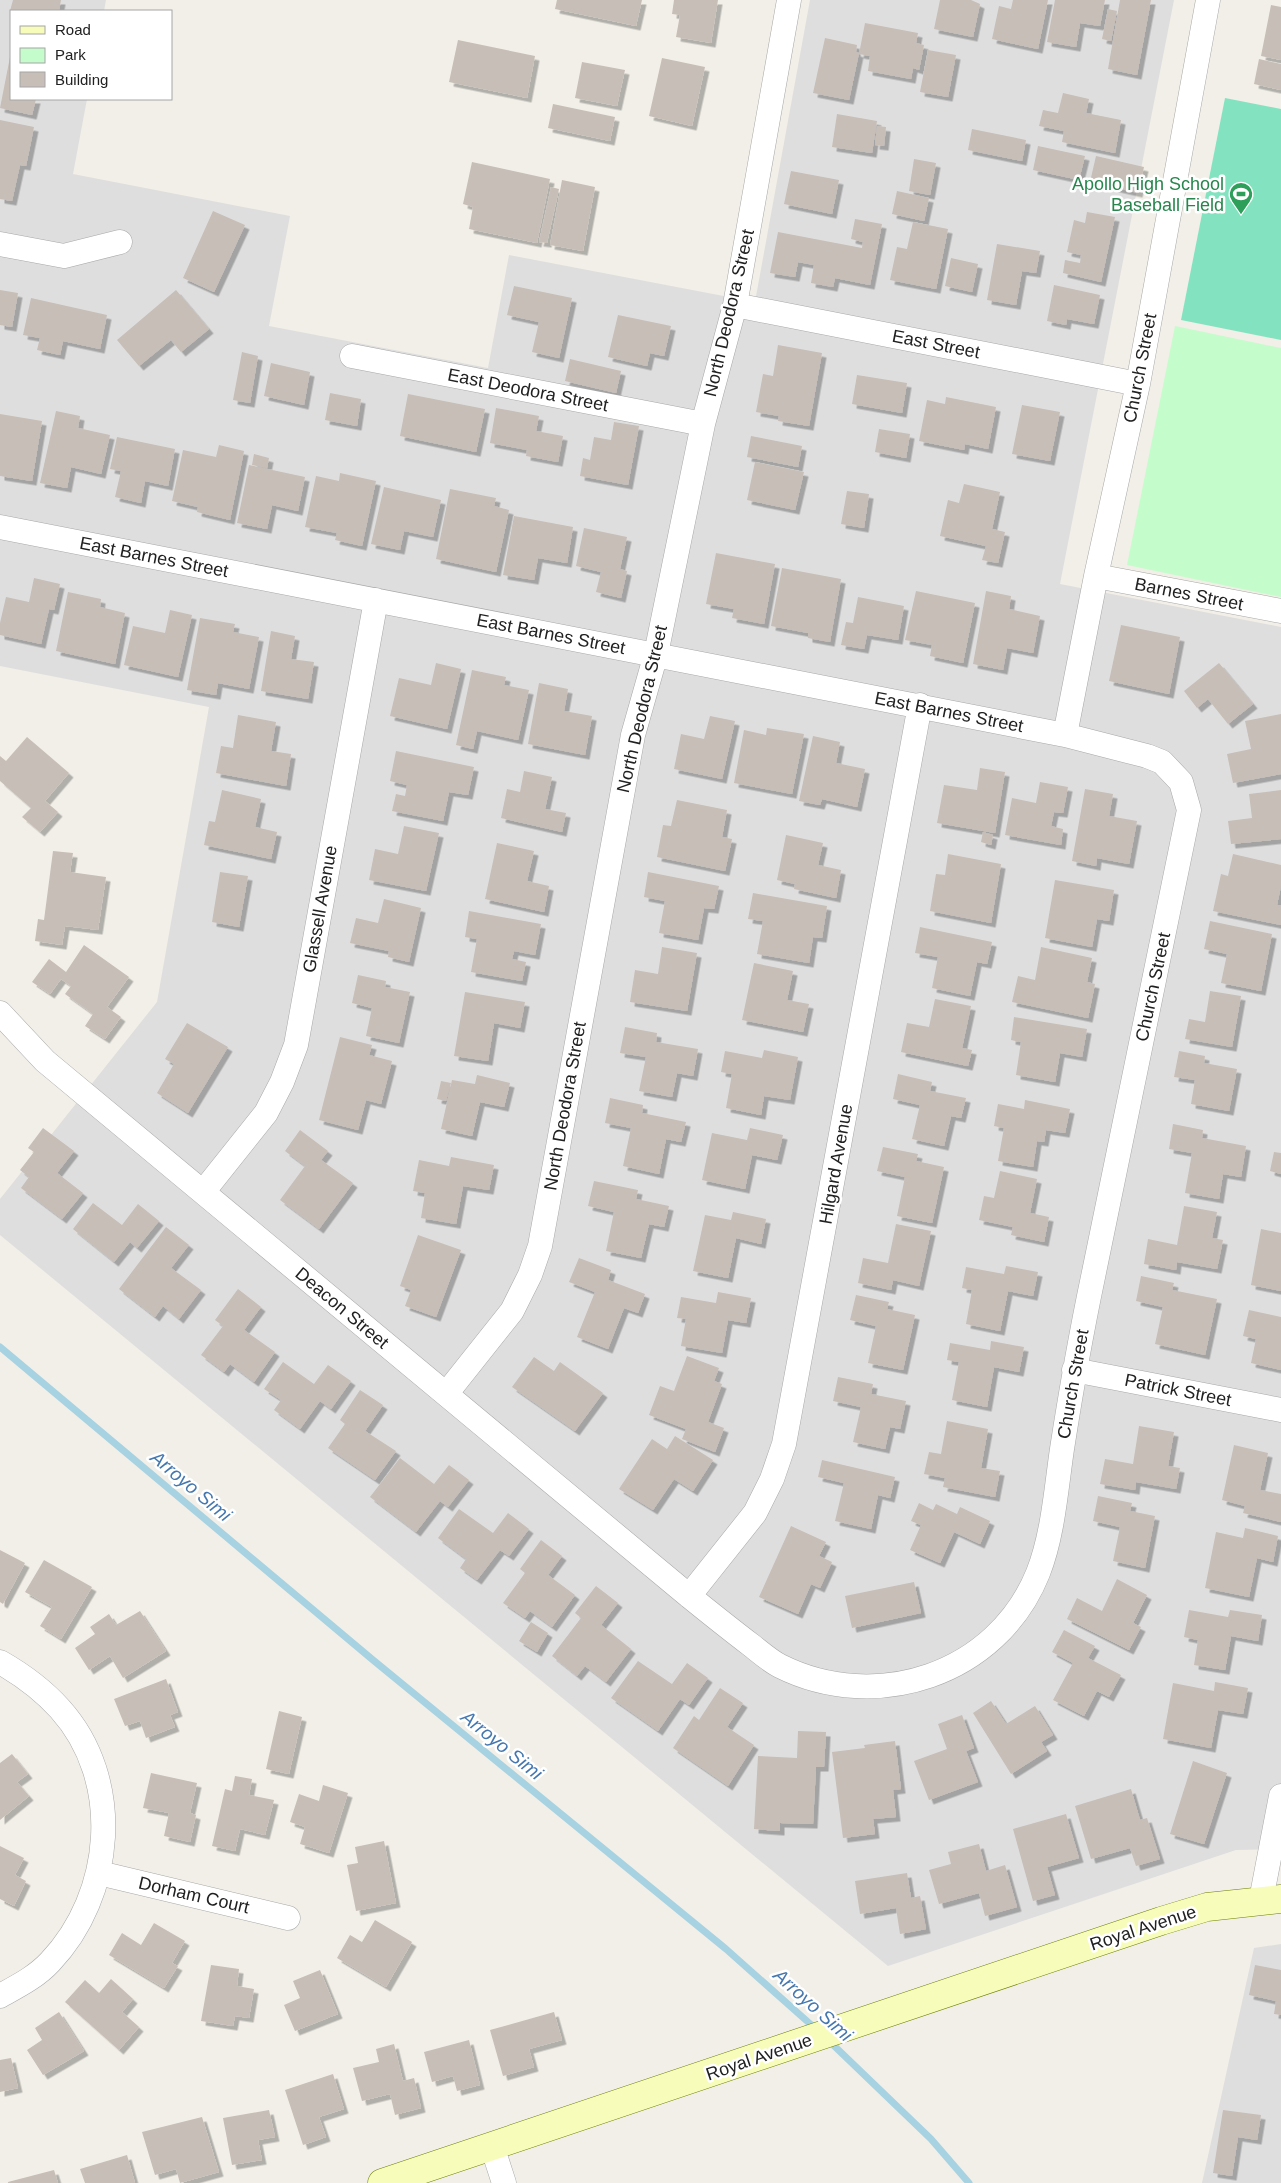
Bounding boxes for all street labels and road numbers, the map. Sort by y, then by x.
street label: North Deodora Street [700,227,758,399]
street label: Church Street [1120,312,1160,424]
street label: East Street [890,326,982,362]
street label: East Deodora Street [446,365,610,415]
street label: East Barnes Street [78,533,230,581]
street label: Barnes Street [1133,574,1245,614]
street label: East Barnes Street [475,610,627,658]
street label: North Deodora Street [613,623,671,795]
street label: East Barnes Street [873,688,1025,736]
street label: Glassell Avenue [299,844,341,974]
street label: Church Street [1132,931,1174,1043]
street label: North Deodora Street [540,1020,590,1192]
street label: Hilgard Avenue [816,1102,856,1226]
street label: Deacon Street [291,1263,393,1353]
street label: Church Street [1054,1328,1092,1440]
street label: Patrick Street [1123,1370,1233,1410]
street label: Dorham Court [137,1873,251,1917]
street label: Royal Avenue [1087,1901,1199,1955]
street label: Royal Avenue [703,2030,815,2084]

